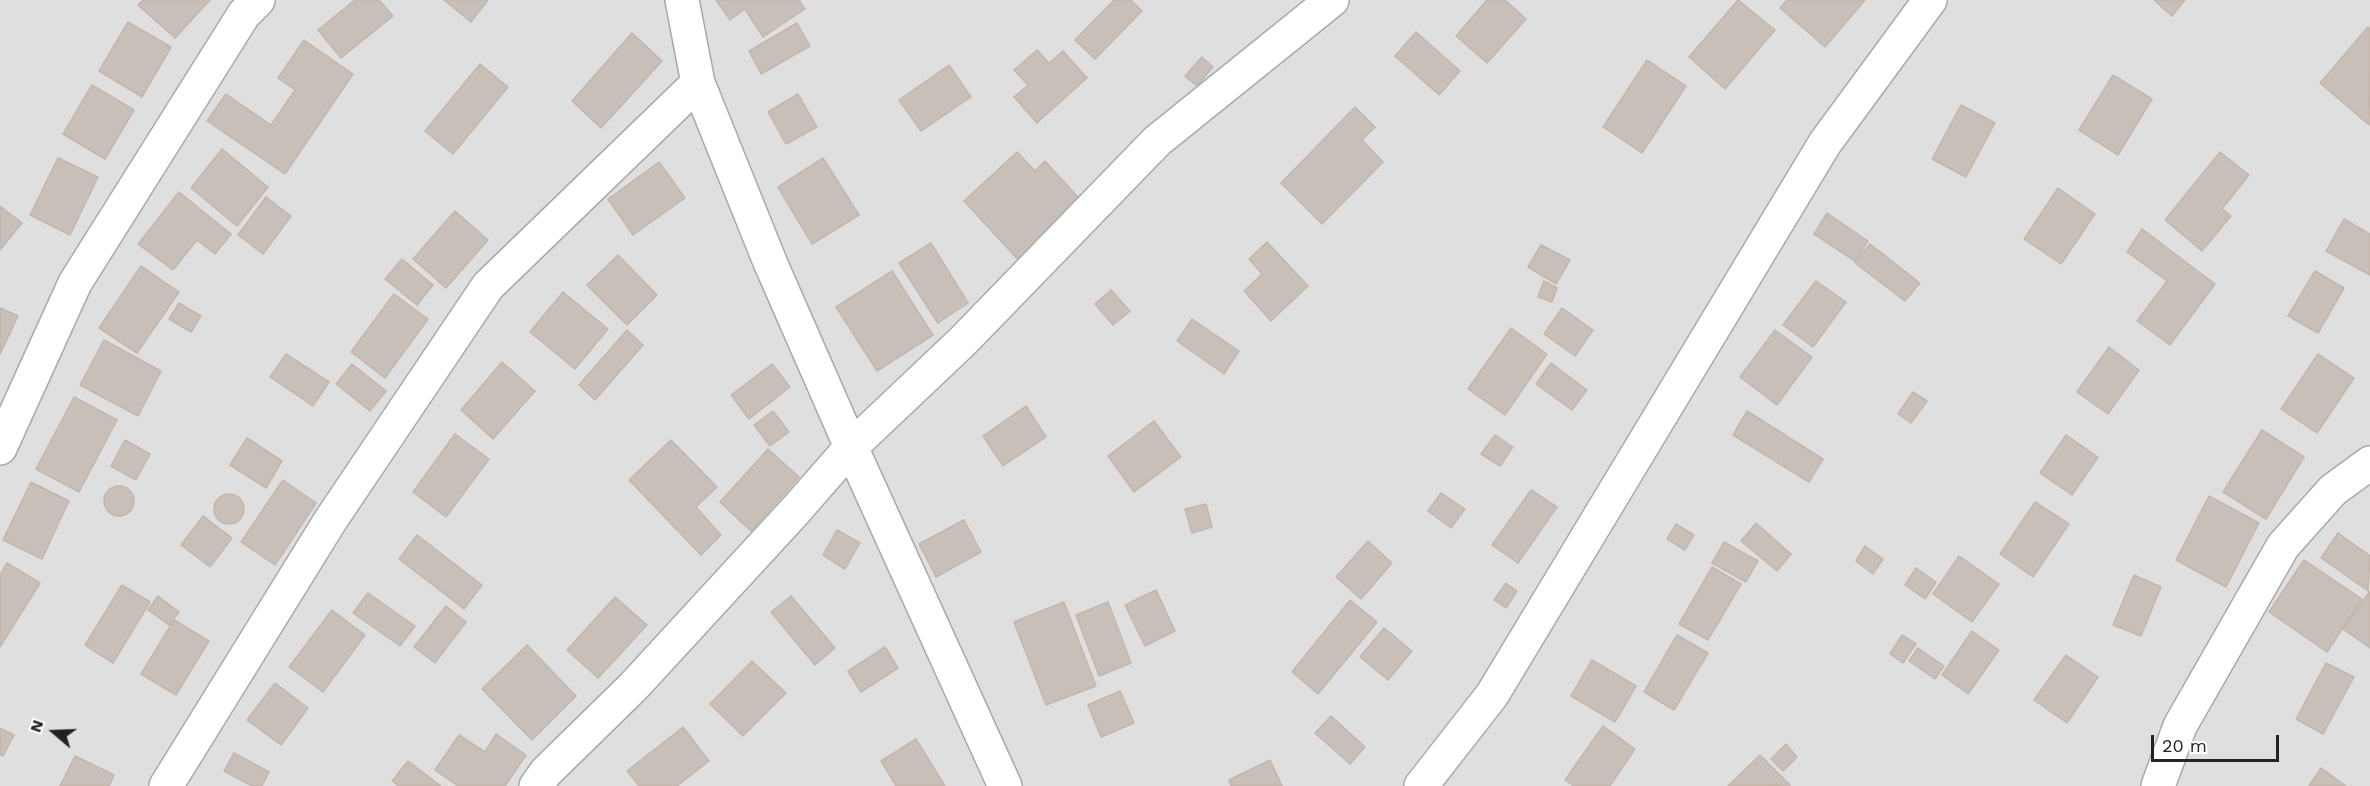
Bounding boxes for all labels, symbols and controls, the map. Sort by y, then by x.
north arrow [24,702,84,762]
text: N [26,717,47,735]
scale bar [2154,723,2282,761]
text: 20 m [2162,735,2207,756]

